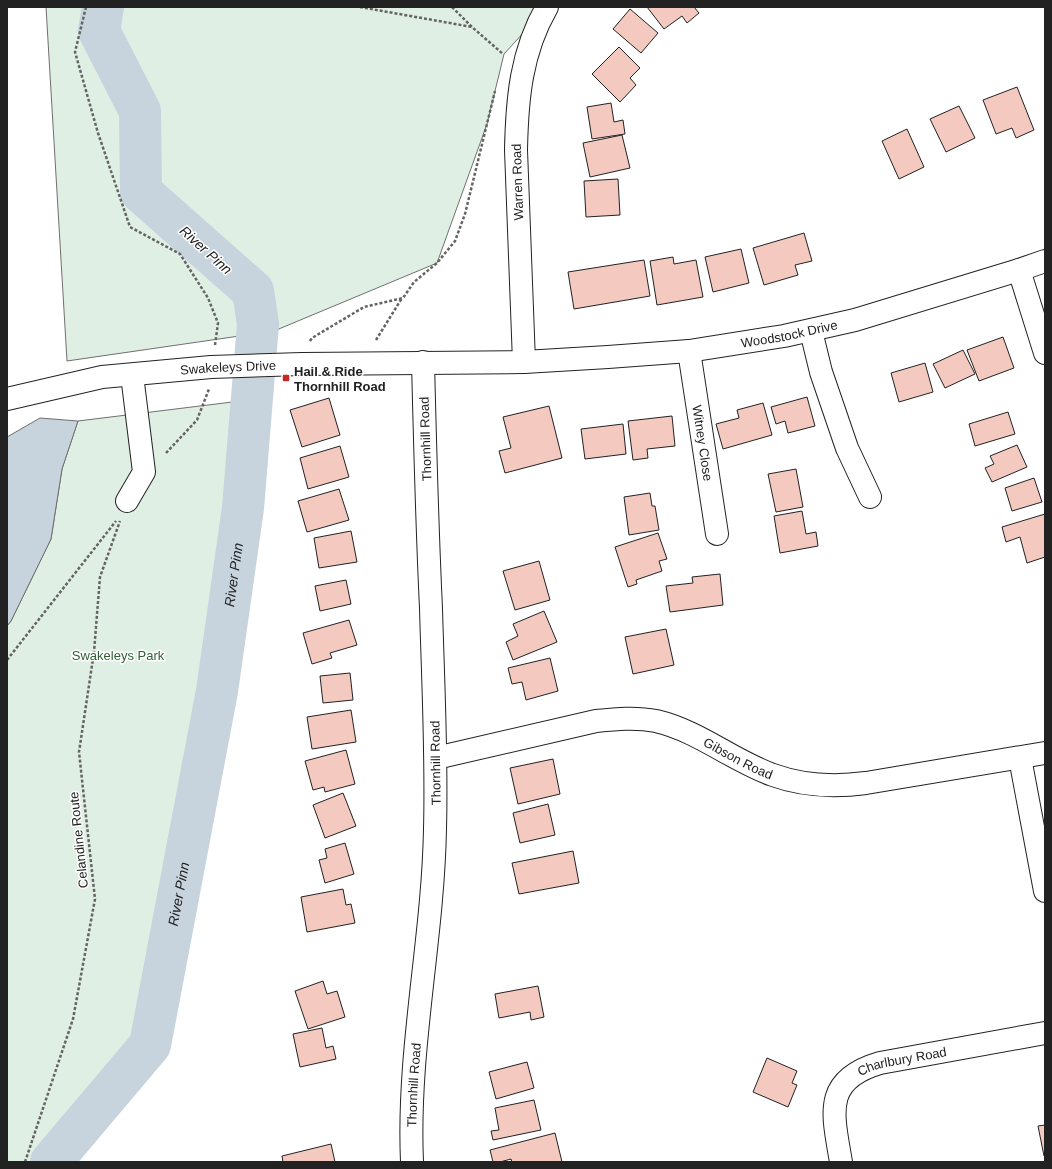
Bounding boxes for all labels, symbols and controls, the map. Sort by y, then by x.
street label: Warren Road [509,143,526,221]
water label: River Pinn [177,222,236,278]
street label: Woodstock Drive [740,317,839,351]
street label: Swakeleys Drive [179,358,276,378]
place label: Hail & Ride Thornhill Road [294,364,386,394]
marker: Hail & Ride Thornhill Road [281,373,291,383]
street label: Thornhill Road [417,396,434,481]
street label: Witney Close [689,404,716,482]
water label: River Pinn [221,541,246,608]
park label: Swakeleys Park [72,648,165,663]
street label: Thornhill Road [427,721,444,805]
street label: Gibson Road [701,734,775,782]
street label: Celandine Route [66,791,91,889]
water label: River Pinn [165,860,193,927]
street label: Thornhill Road [404,1042,424,1127]
street label: Charlbury Road [855,1044,948,1079]

